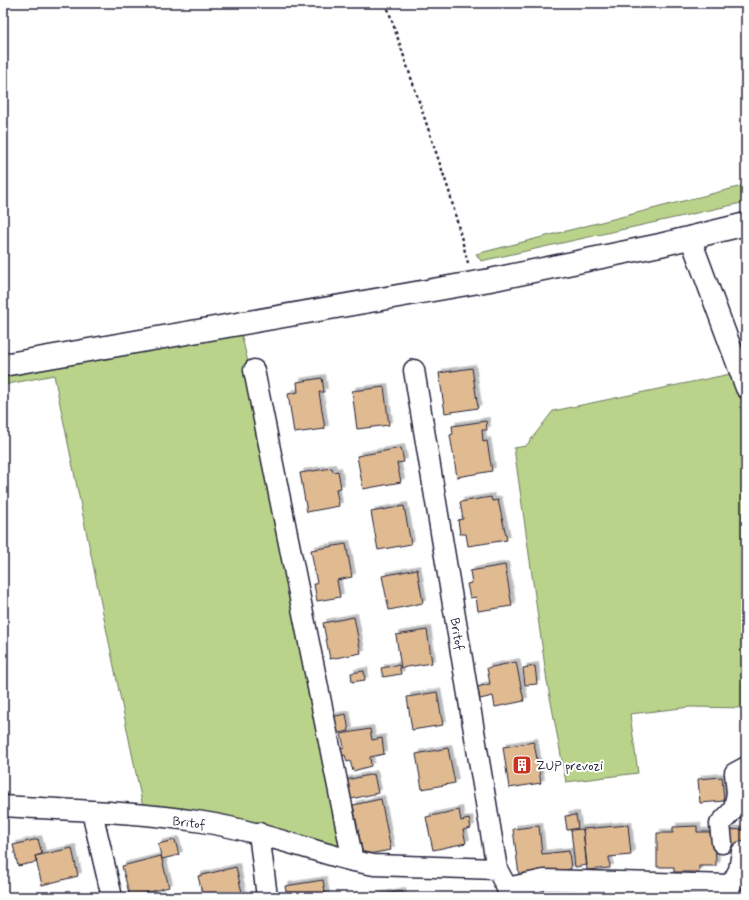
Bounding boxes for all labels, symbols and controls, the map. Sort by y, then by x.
street label: Britof [446,617,468,652]
building icon: ZUP prevozi [511,754,533,776]
place label: ZUP prevozi [536,758,603,775]
street label: Britof [171,813,207,834]

